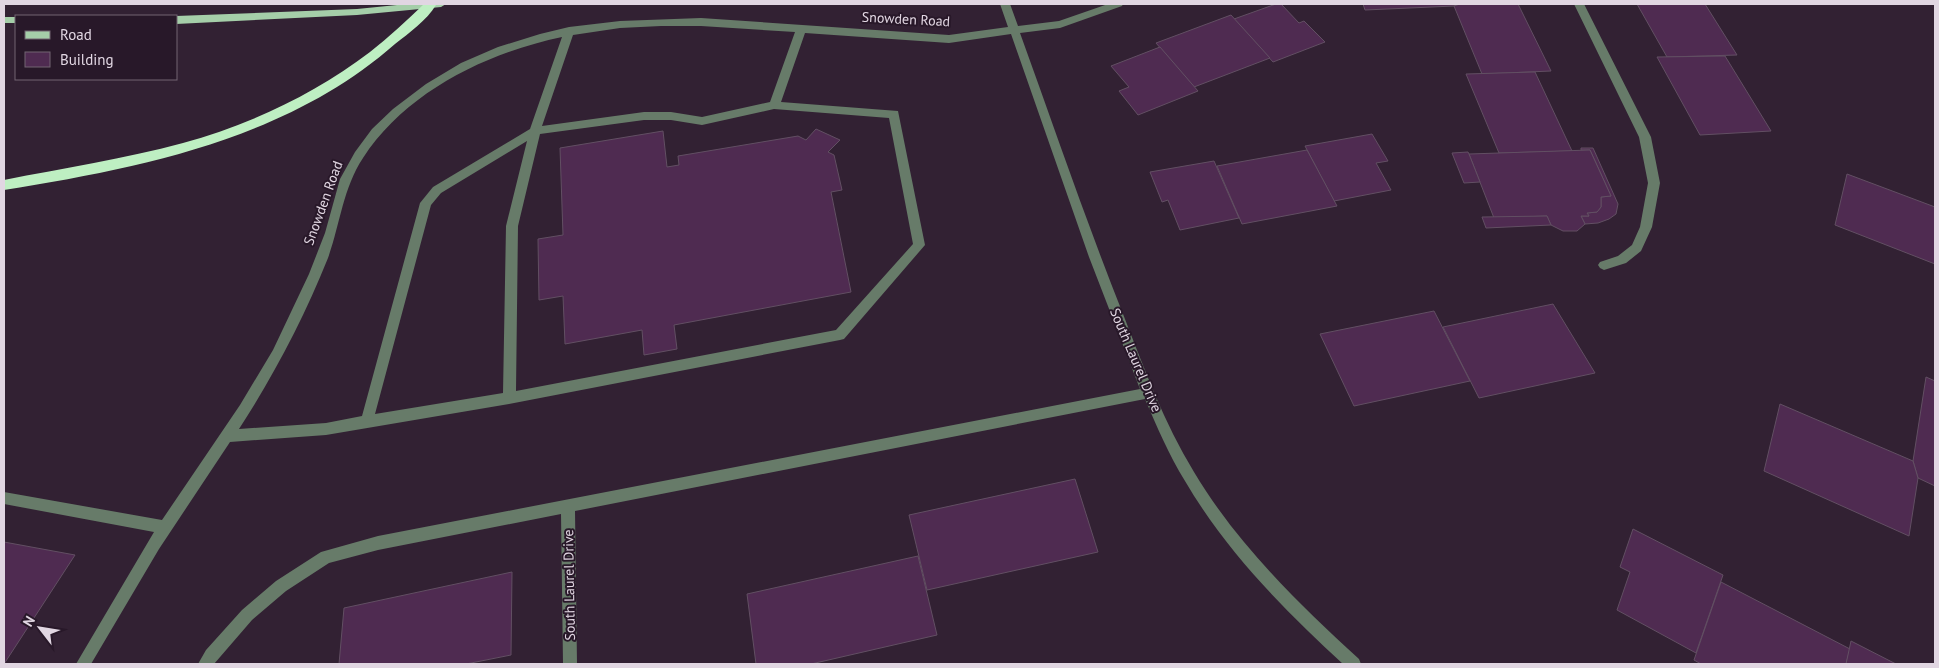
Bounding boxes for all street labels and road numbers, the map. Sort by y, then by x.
street label: Snowden Road [861,8,951,30]
street label: Snowden Road [299,158,347,248]
street label: South Laurel Drive [1106,305,1166,415]
street label: South Laurel Drive [559,529,579,641]

